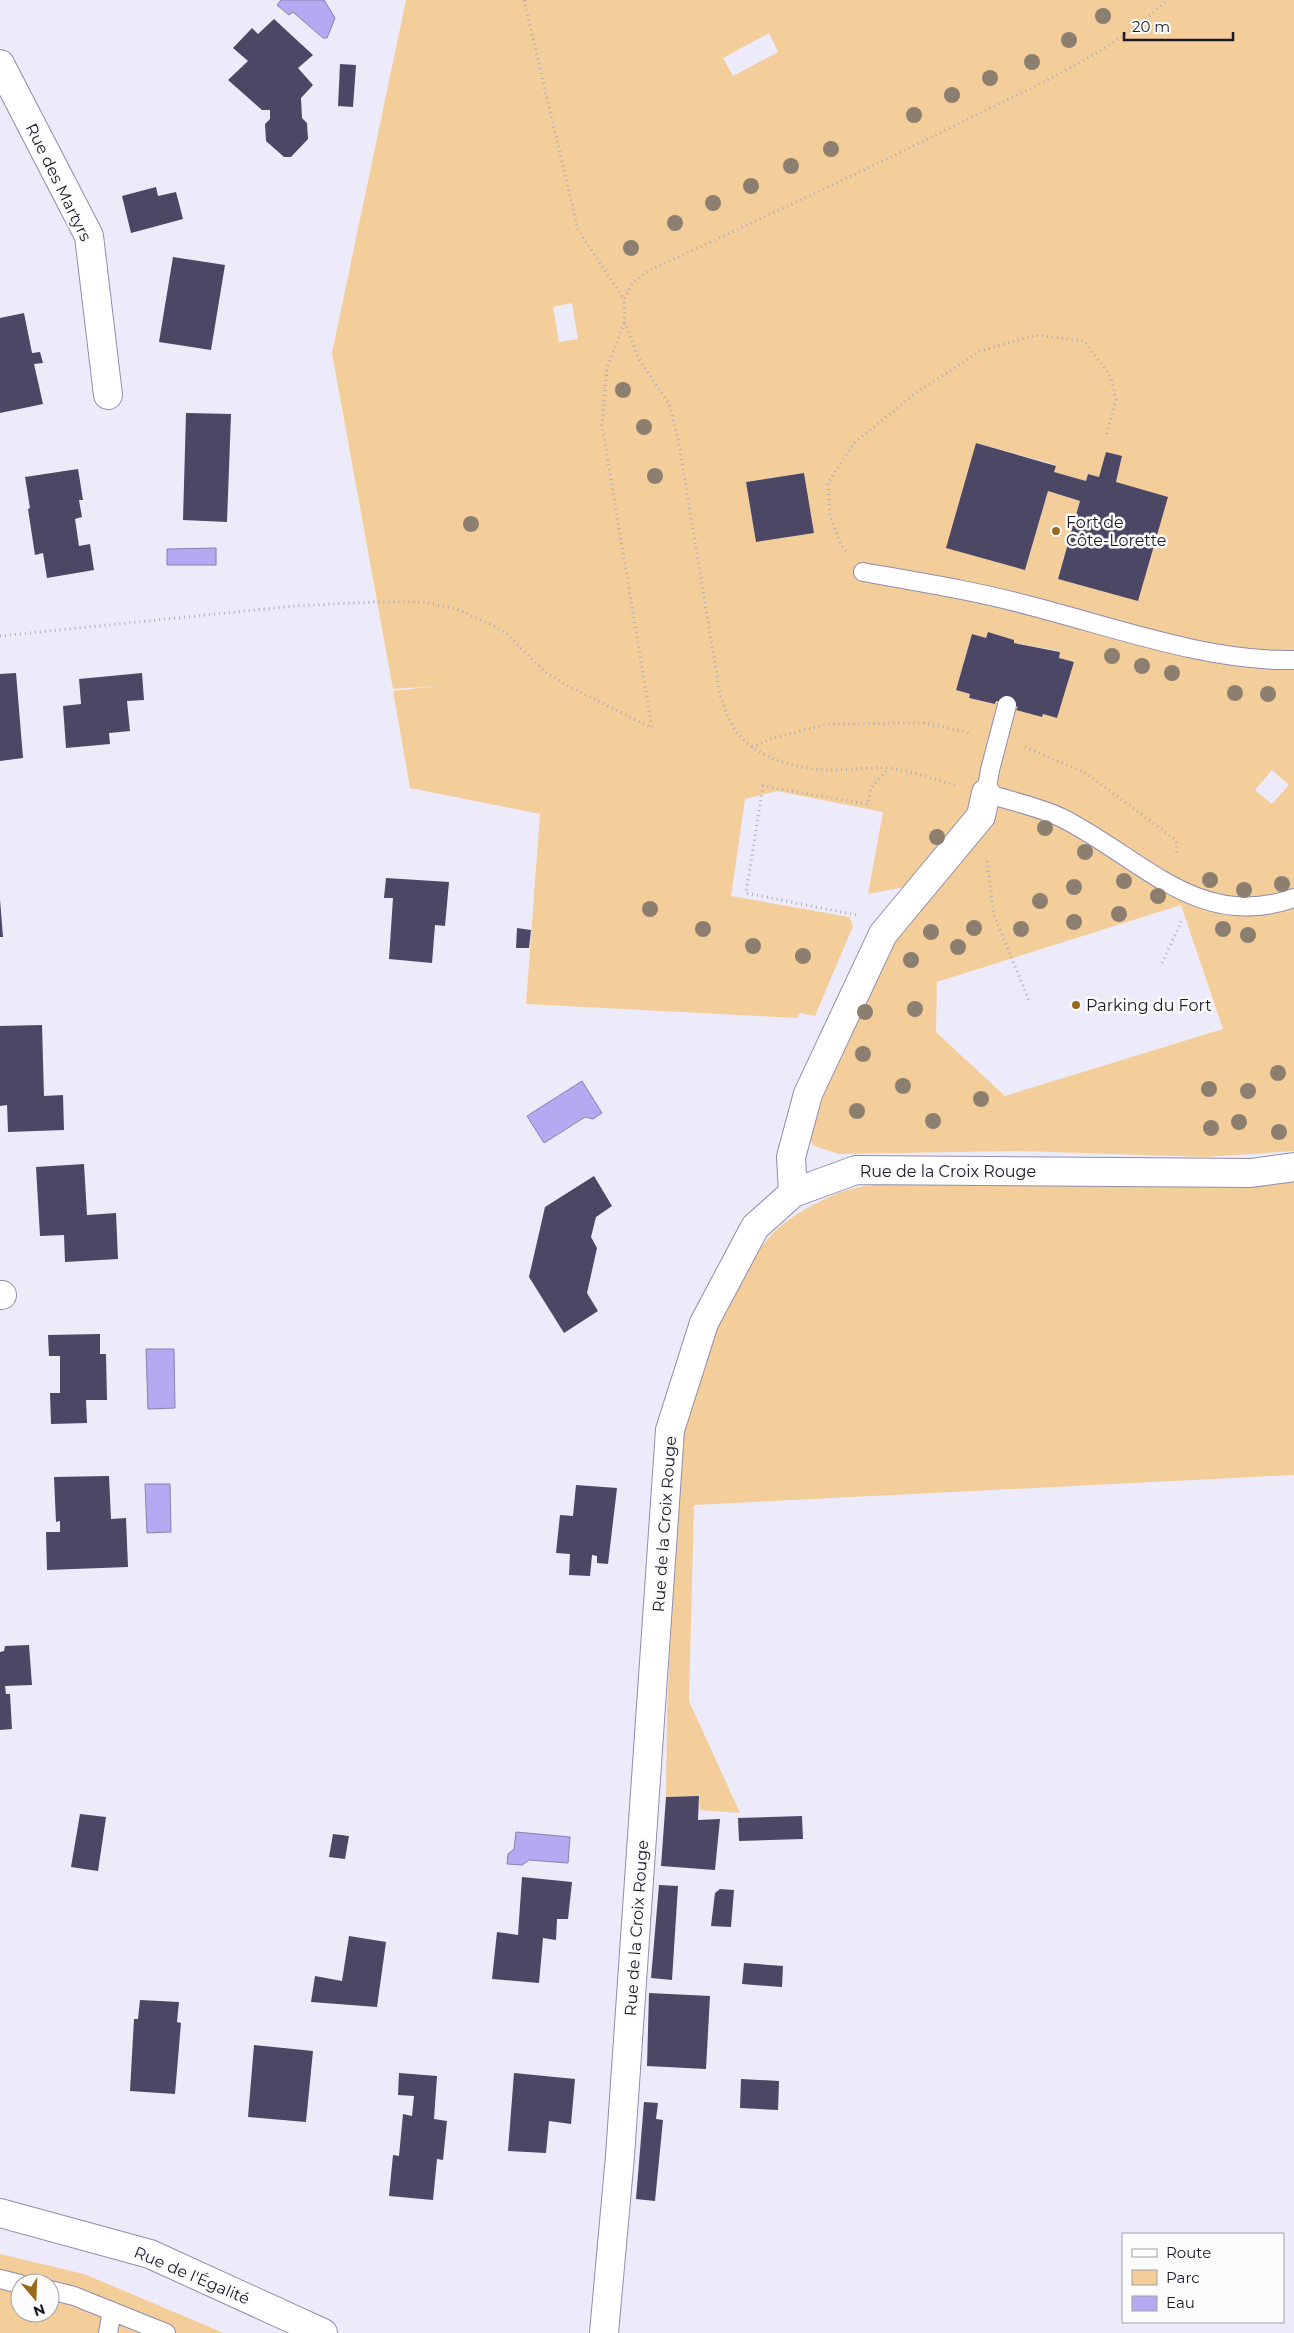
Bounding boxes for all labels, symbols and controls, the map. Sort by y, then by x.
scale bar [1124,10,1233,42]
text: 20 m [1132,17,1170,36]
street label: Rue des Martyrs [22,120,95,244]
place label: Fort de Côte-Lorette [1066,513,1166,550]
marker: Fort de Côte-Lorette [1050,525,1062,537]
place label: Parking du Fort [1086,996,1212,1015]
marker: Parking du Fort [1070,999,1082,1011]
street label: Rue de la Croix Rouge [860,1162,1036,1181]
street label: Rue de la Croix Rouge [649,1435,680,1613]
street label: Rue de la Croix Rouge [621,1839,652,2017]
legend [1122,2233,1284,2323]
street label: Rue de l'Égalité [131,2243,252,2308]
text: Route [1166,2243,1211,2262]
text: Parc [1166,2268,1200,2287]
north arrow [10,2273,60,2323]
text: Eau [1166,2293,1195,2312]
text: N [31,2300,48,2321]

